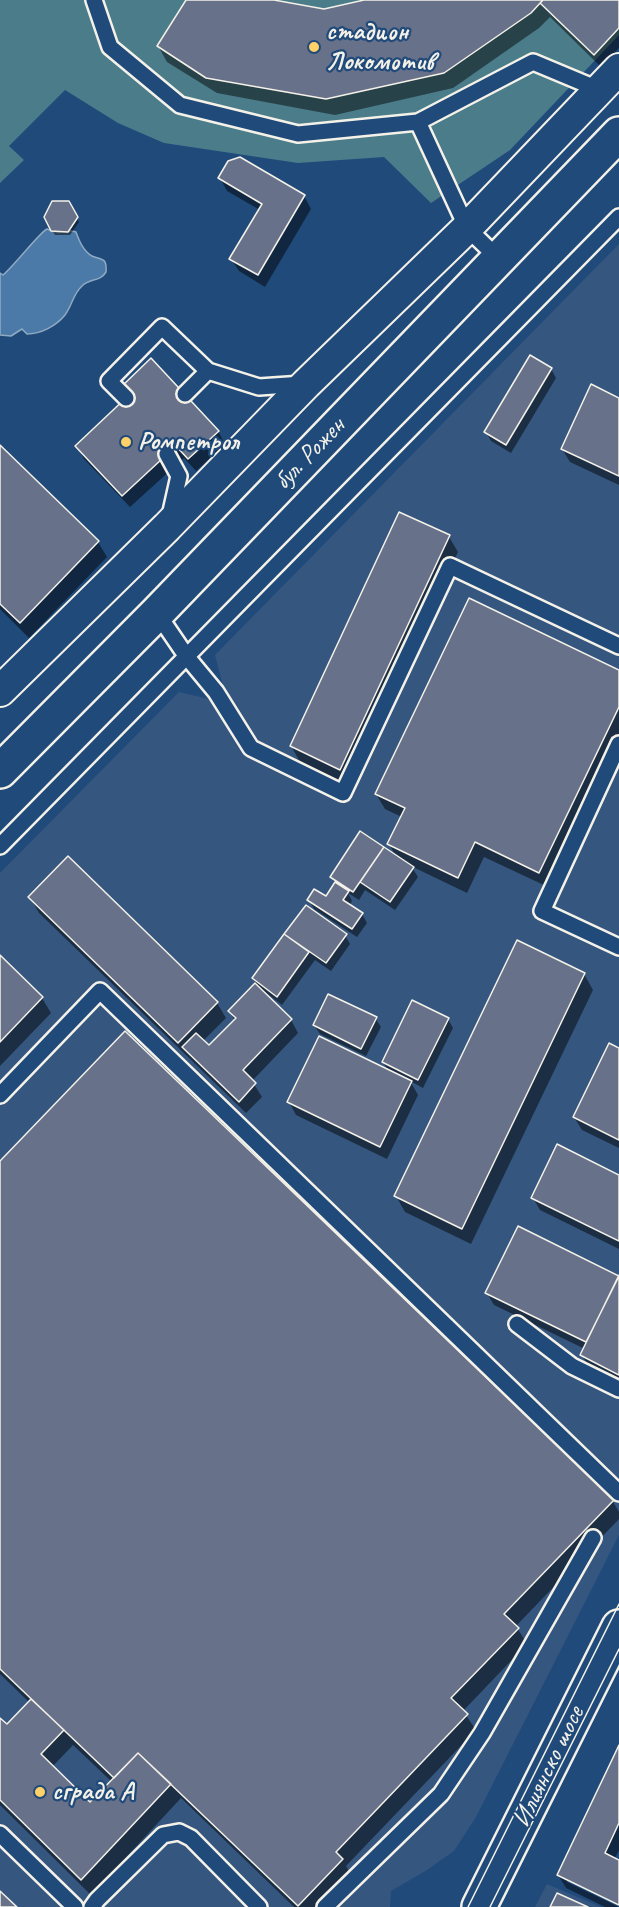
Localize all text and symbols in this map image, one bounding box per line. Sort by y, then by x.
place label: стадион Локомотив [326,16,434,77]
marker: стадион Локомотив [307,40,321,54]
street label: бул. Рожен [268,411,352,497]
place label: Ромпетрол [138,426,239,458]
marker: Ромпетрол [119,435,133,449]
street label: Илиянско шосе [506,1701,592,1833]
place label: сграда А [52,1776,133,1808]
marker: сграда А [33,1785,47,1799]

